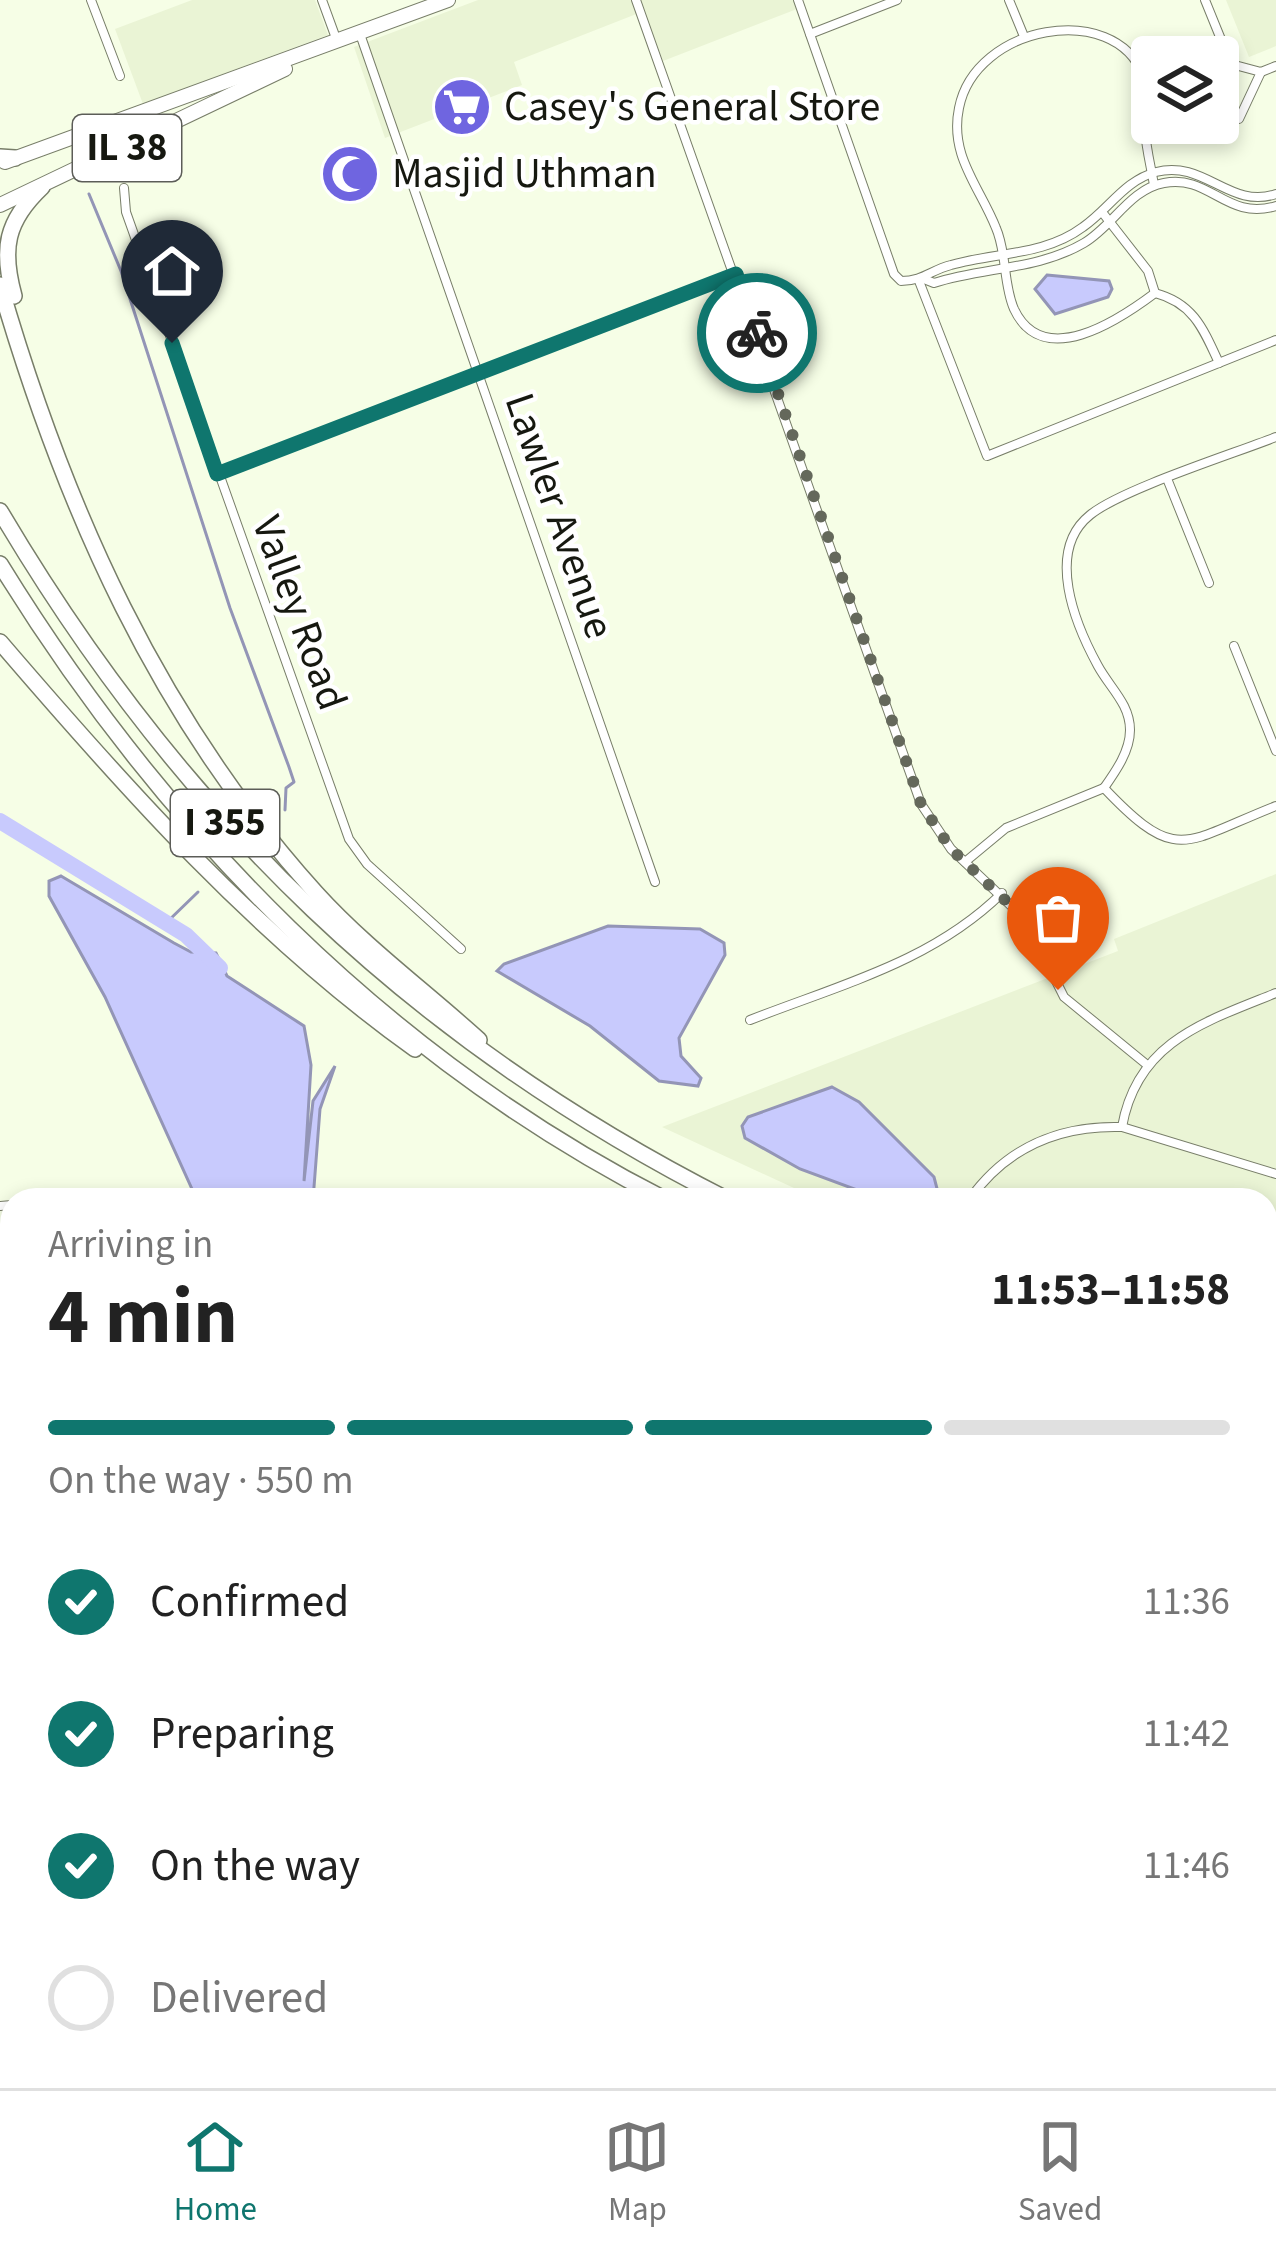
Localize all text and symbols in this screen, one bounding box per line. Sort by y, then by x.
map controls [1131,36,1239,144]
button: layers [1131,36,1239,144]
supermarket icon: Casey's General Store [431,76,493,138]
place label: Casey's General Store [504,77,880,137]
road number: IL 38 [73,115,181,181]
mosque icon: Masjid Uthman [319,143,381,205]
place label: Masjid Uthman [392,144,657,204]
pin [121,220,223,343]
icon: home [139,238,205,304]
courier [697,273,817,393]
icon: bike [724,300,790,366]
street label: Lawler Avenue [489,385,629,647]
street label: Valley Road [236,508,362,718]
road number: I 355 [171,790,279,856]
pin [1007,867,1109,990]
icon: bag [1025,885,1091,951]
text: Arriving in [48,1217,213,1273]
text: 11:53–11:58 [991,1258,1230,1322]
text: 4 min [48,1262,238,1373]
text: On the way · 550 m [48,1453,354,1509]
icon: check [48,1569,114,1635]
text: Confirmed [150,1570,349,1634]
text: 11:36 [1143,1574,1230,1630]
icon: check [48,1701,114,1767]
text: Preparing [150,1702,334,1766]
text: 11:42 [1143,1706,1230,1762]
icon: check [48,1833,114,1899]
text: On the way [150,1834,360,1898]
text: 11:46 [1143,1838,1230,1894]
text: Delivered [150,1966,328,2030]
tab: Home [174,2114,257,2233]
tab: Map [604,2114,670,2233]
tab: Saved [1018,2114,1102,2233]

